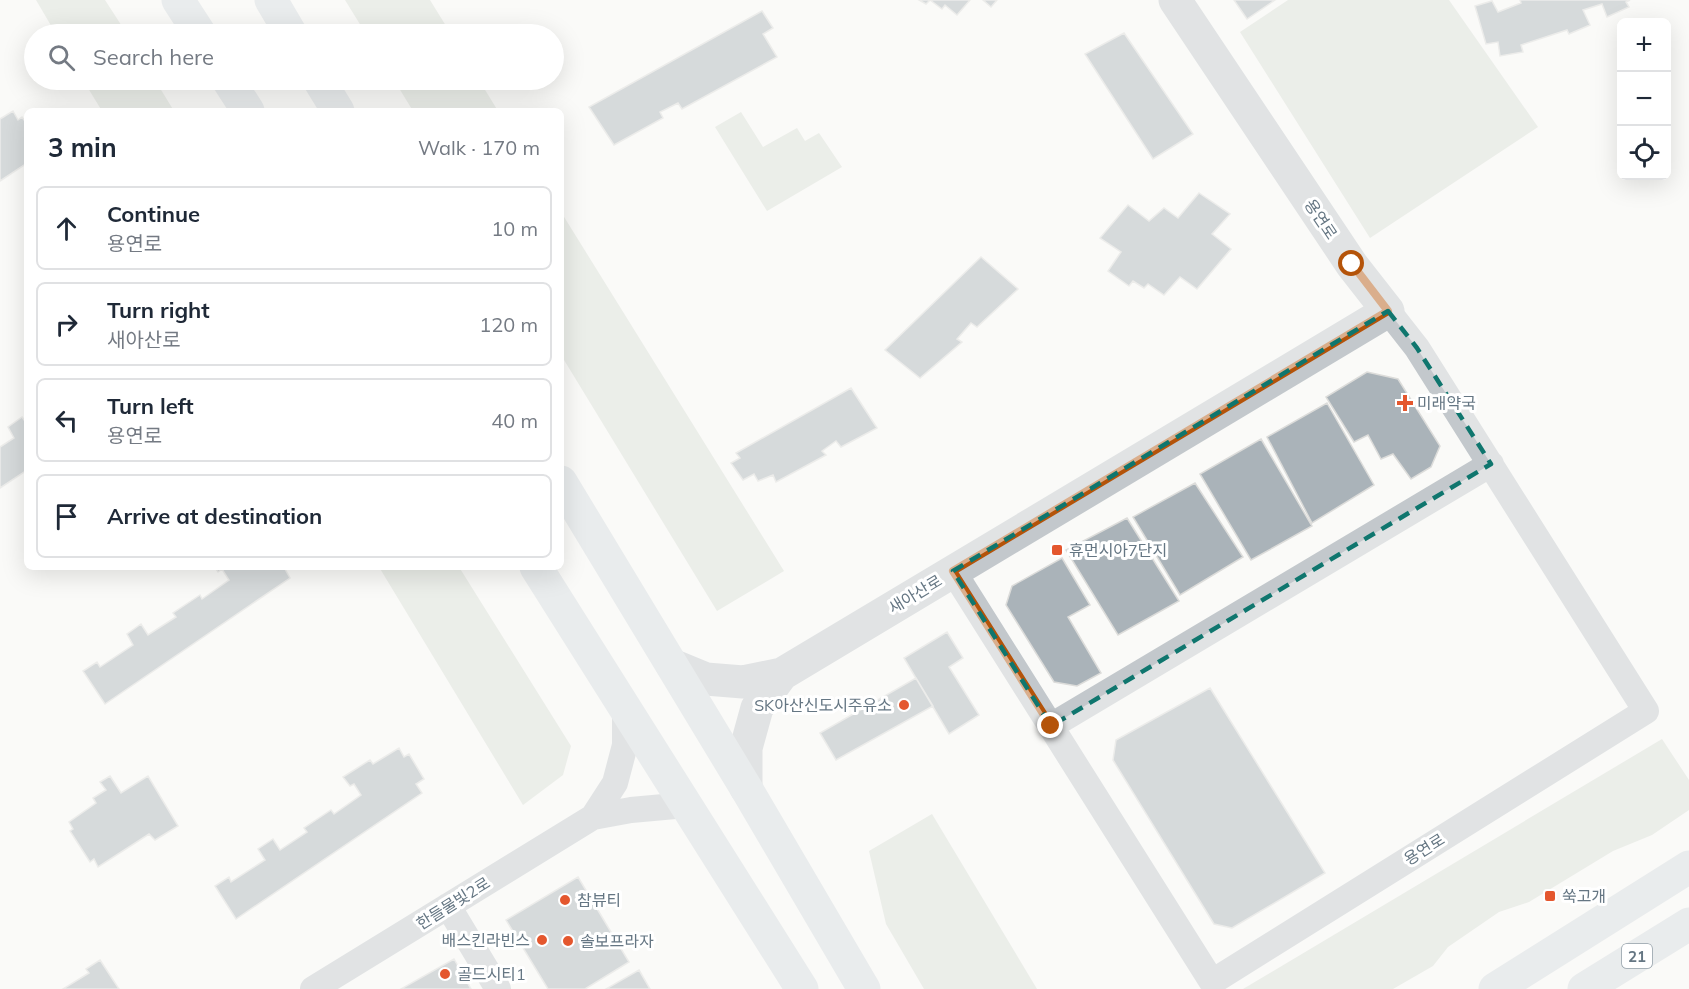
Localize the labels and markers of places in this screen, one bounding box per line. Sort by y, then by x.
place label: 미래약국 [1417,393,1476,413]
marker: 미래약국 [1398,396,1412,410]
place label: 휴먼시아7단지 [1069,540,1167,560]
marker: 휴먼시아7단지 [1050,543,1064,557]
place label: SK아산신도시주유소 [754,695,892,715]
marker: SK아산신도시주유소 [897,698,911,712]
place label: 쑥고개 [1562,886,1606,906]
marker: 쑥고개 [1543,889,1557,903]
place label: 참뷰티 [577,890,621,910]
marker: 참뷰티 [558,893,572,907]
place label: 배스킨라빈스 [442,930,530,950]
place label: 솔보프라자 [580,931,654,951]
marker: 배스킨라빈스 [535,933,549,947]
marker: 솔보프라자 [561,934,575,948]
place label: 골드시티1 [457,964,525,984]
marker: 골드시티1 [438,967,452,981]

